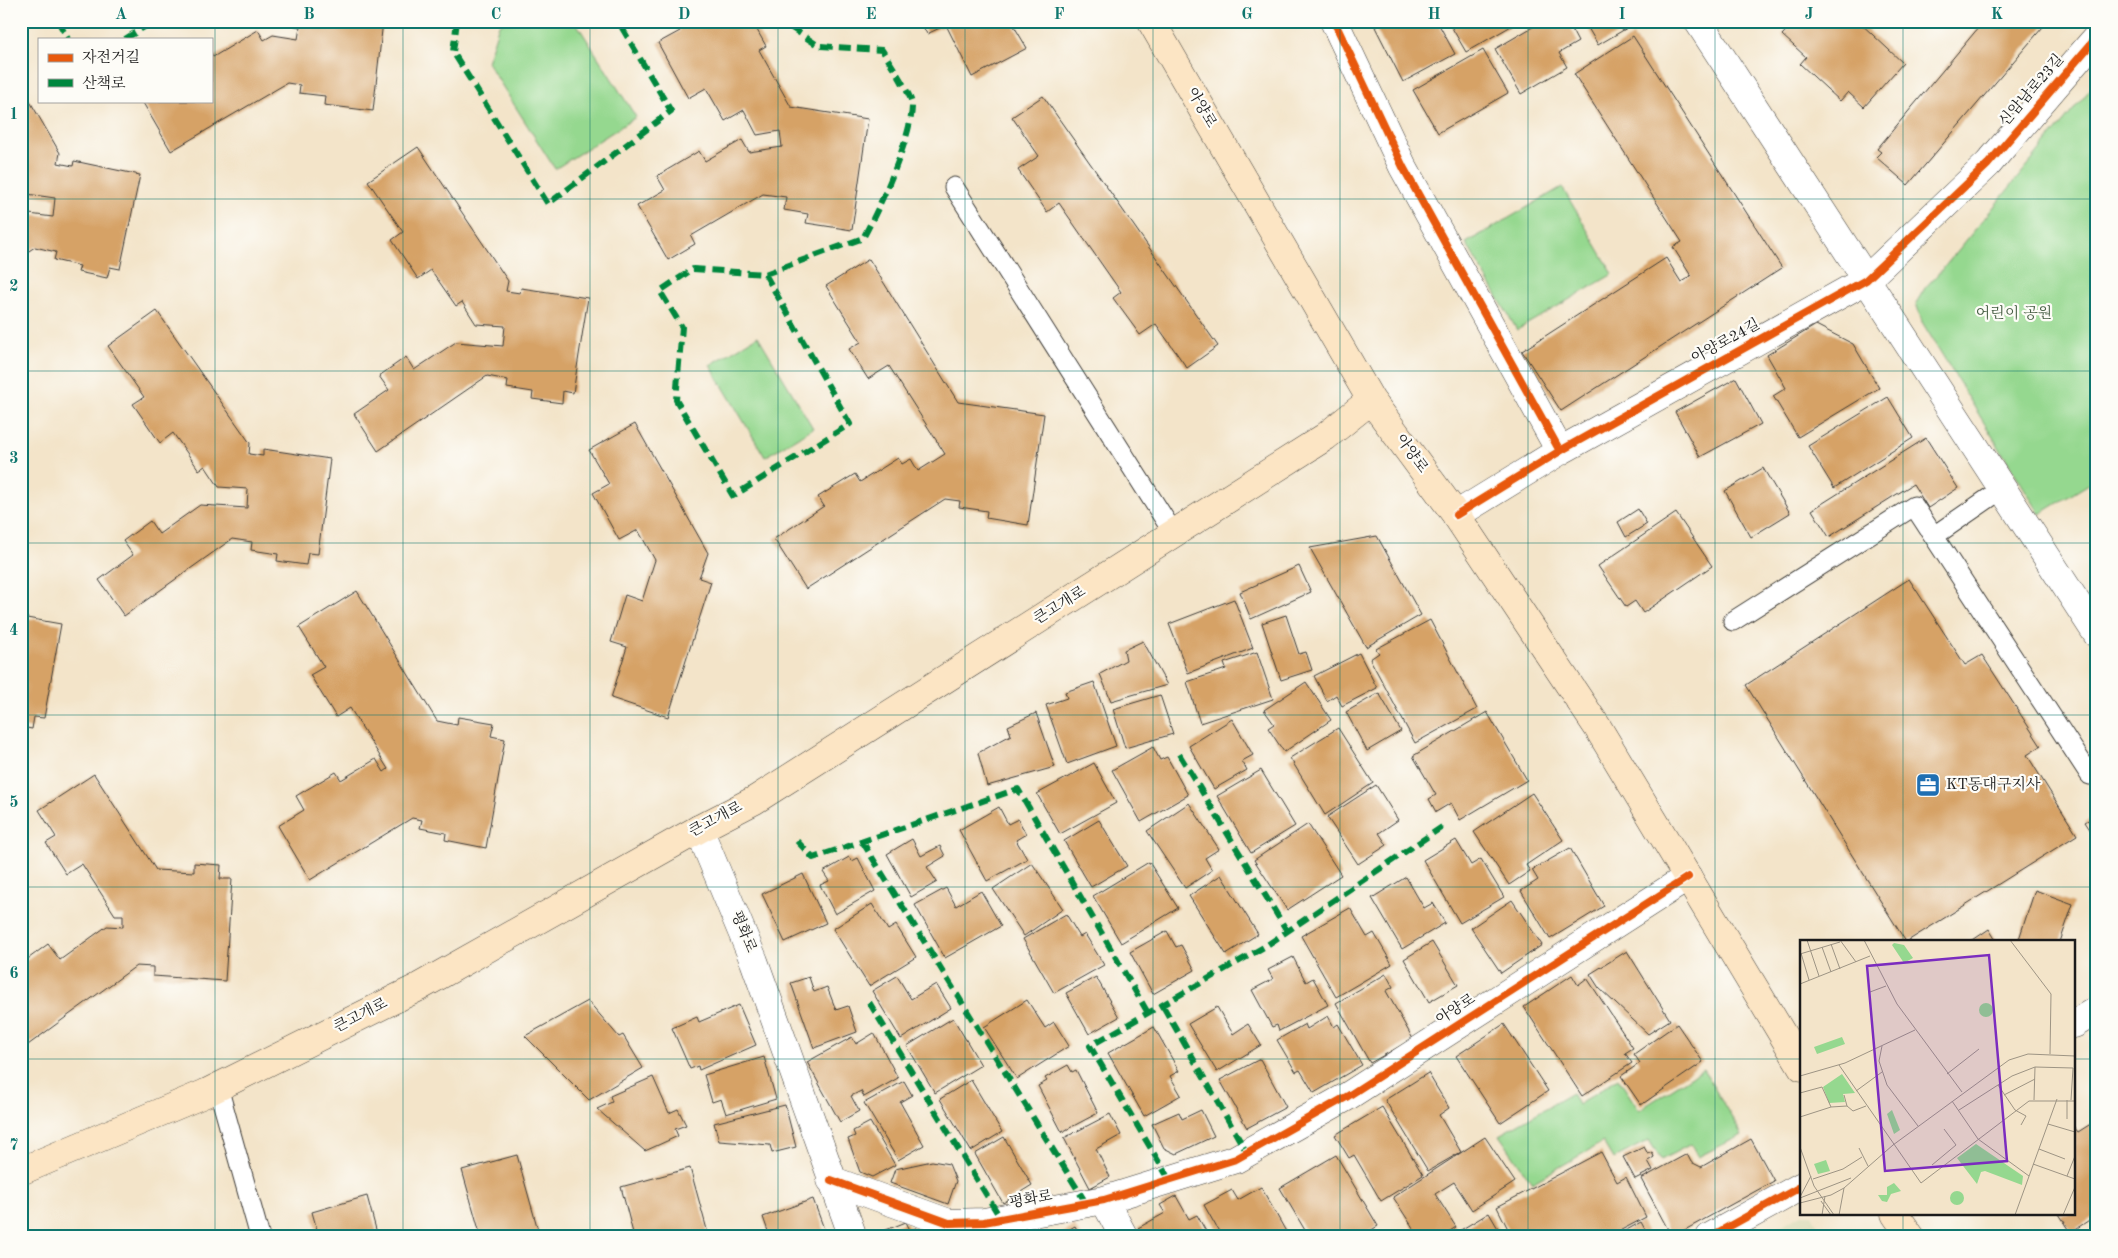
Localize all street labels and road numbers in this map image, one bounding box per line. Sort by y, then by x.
street label: 신암남로23길 [1995,51,2067,130]
street label: 아양로 [1184,84,1220,131]
street label: 아양로24길 [1688,315,1763,367]
street label: 아양로 [1392,431,1432,476]
street label: 큰고개로 [1030,582,1089,628]
street label: 큰고개로 [686,798,746,840]
street label: 평화로 [728,908,760,955]
street label: 아양로 [1433,990,1479,1028]
street label: 큰고개로 [331,994,391,1036]
street label: 평화로 [1008,1187,1054,1211]

